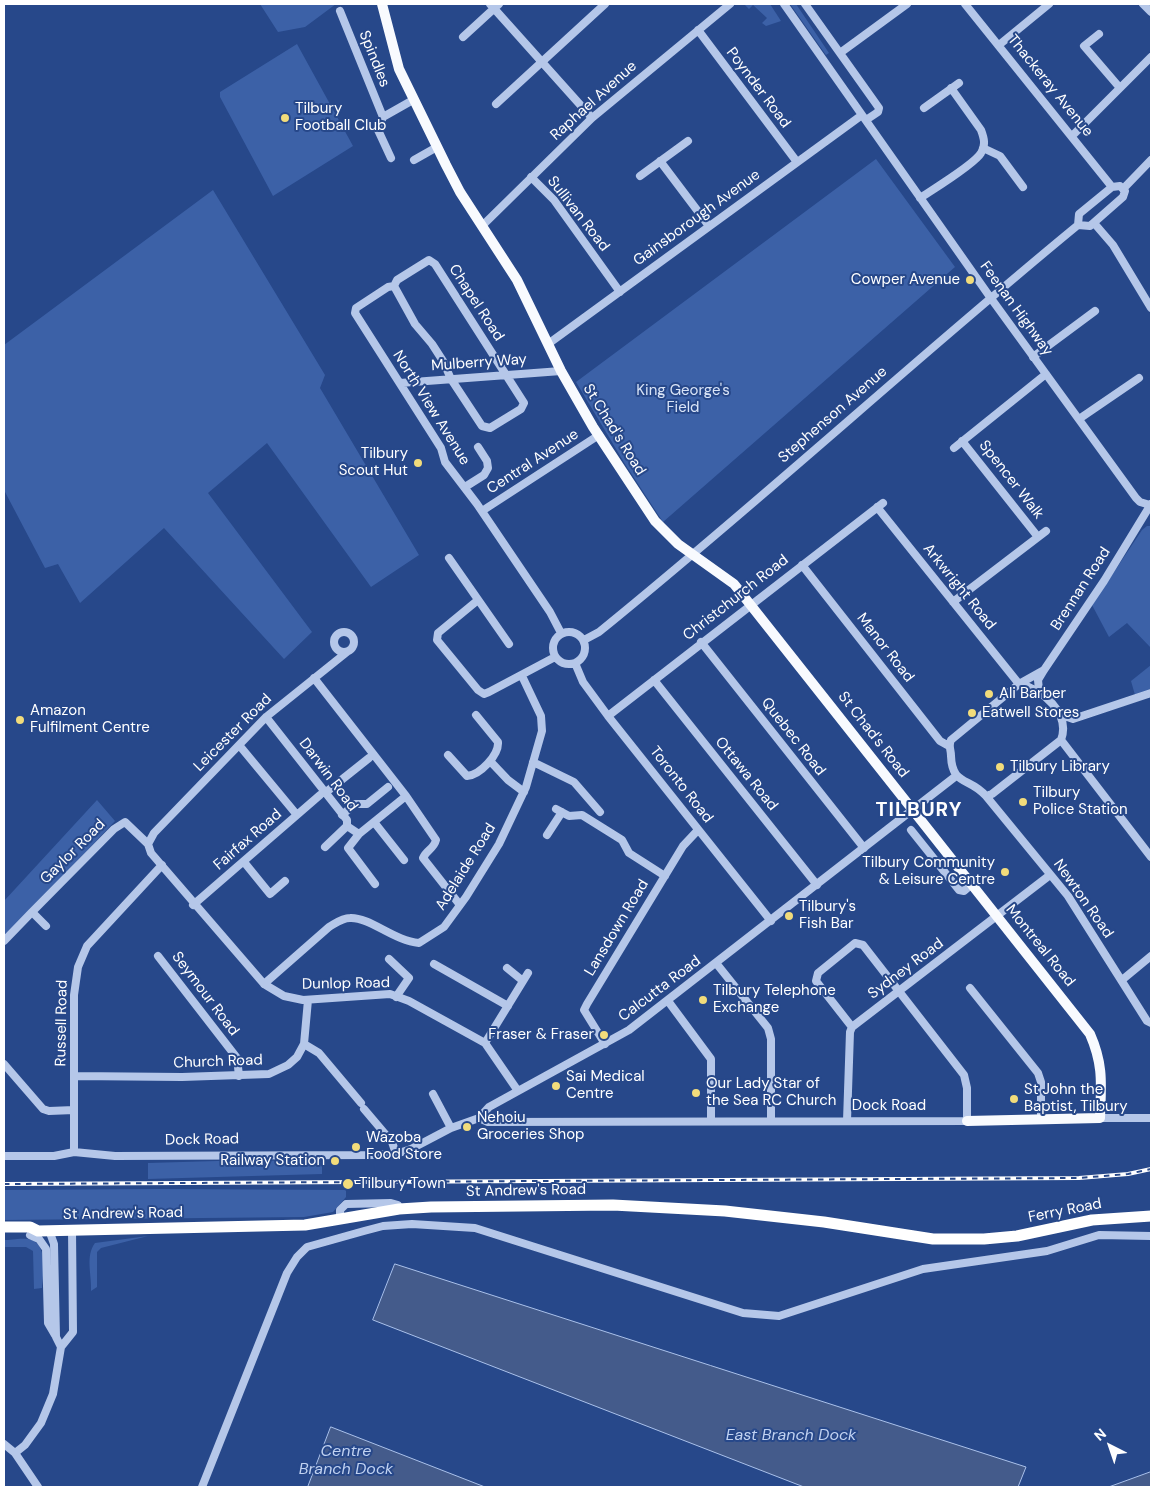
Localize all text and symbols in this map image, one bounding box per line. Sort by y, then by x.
street label: Spindles [355,28,393,90]
street label: Thackeray Avenue [1003,31,1097,141]
street label: Poynder Road [722,44,794,132]
street label: Raphael Avenue [547,58,641,144]
place label: Tilbury Football Club [295,100,386,135]
marker: Tilbury Football Club [279,112,291,124]
street label: Gainsborough Avenue [630,166,764,270]
street label: Sullivan Road [543,173,613,255]
street label: Feenan Highway [976,258,1056,360]
street label: Chapel Road [445,261,507,345]
place label: Cowper Avenue [851,271,960,289]
marker: Cowper Avenue [964,274,976,286]
street label: North View Avenue [389,347,473,469]
street label: Mulberry Way [431,351,527,375]
street label: Stephenson Avenue [775,363,891,467]
street label: St Chad's Road [579,381,649,479]
park label: King George's Field [636,382,730,417]
street label: Central Avenue [484,426,582,498]
street label: Spencer Walk [975,437,1047,523]
place label: Tilbury Scout Hut [339,445,408,480]
marker: Tilbury Scout Hut [412,457,424,469]
street label: Arkwright Road [919,540,999,634]
street label: Brennan Road [1047,544,1115,634]
street label: Christchurch Road [680,551,792,645]
street label: Manor Road [852,610,918,686]
place label: Ali Barber [999,685,1066,703]
street label: St Chad's Road [834,688,912,782]
marker: Ali Barber [983,688,995,700]
street label: Leicester Road [190,690,276,776]
street label: Quebec Road [757,694,829,780]
place label: Amazon Fulfilment Centre [30,702,150,737]
place label: Eatwell Stores [982,704,1079,722]
marker: Eatwell Stores [966,707,978,719]
marker: Amazon Fulfilment Centre [14,714,26,726]
street label: Ottawa Road [711,734,781,814]
street label: Darwin Road [295,735,361,815]
street label: Toronto Road [646,743,716,827]
place label: Tilbury Library [1010,758,1110,776]
marker: Tilbury Library [994,761,1006,773]
place label: Tilbury Police Station [1033,784,1128,819]
marker: Tilbury Police Station [1017,796,1029,808]
district label: TILBURY [875,799,963,823]
street label: Fairfax Road [210,806,286,874]
street label: Gaylor Road [37,816,109,888]
street label: Adelaide Road [432,820,500,914]
place label: Tilbury Community & Leisure Centre [862,854,995,889]
street label: Newton Road [1049,856,1117,942]
marker: Tilbury Community & Leisure Centre [999,866,1011,878]
street label: Lansdown Road [581,877,653,979]
place label: Tilbury's Fish Bar [799,898,856,933]
street label: Montreal Road [1001,901,1079,991]
marker: Tilbury's Fish Bar [783,910,795,922]
street label: Sydney Road [865,935,947,1003]
street label: Seymour Road [168,948,242,1040]
street label: Calcutta Road [615,952,705,1026]
street label: Dunlop Road [302,974,390,994]
street label: Russell Road [52,980,72,1066]
place label: Tilbury Telephone Exchange [713,982,836,1017]
marker: Tilbury Telephone Exchange [697,994,709,1006]
place label: Fraser & Fraser [488,1026,594,1044]
marker: Fraser & Fraser [598,1029,610,1041]
street label: Church Road [173,1051,263,1073]
place label: Sai Medical Centre [566,1068,645,1103]
place label: Our Lady Star of the Sea RC Church [706,1075,836,1110]
marker: Sai Medical Centre [550,1080,562,1092]
place label: St John the Baptist, Tilbury [1024,1081,1128,1116]
marker: Our Lady Star of the Sea RC Church [690,1087,702,1099]
marker: St John the Baptist, Tilbury [1008,1093,1020,1105]
street label: Dock Road [852,1097,926,1115]
place label: Nehoiu Groceries Shop [477,1109,584,1144]
marker: Nehoiu Groceries Shop [461,1121,473,1133]
place label: Wazoba Food Store [366,1129,442,1164]
street label: Dock Road [165,1130,239,1150]
marker: Wazoba Food Store [350,1141,362,1153]
place label: Railway Station [220,1152,325,1170]
marker: Railway Station [329,1155,341,1167]
place label: Tilbury Town [359,1175,446,1193]
marker: Tilbury Town [341,1177,355,1191]
street label: St Andrew's Road [466,1181,586,1201]
street label: Ferry Road [1027,1195,1103,1227]
street label: St Andrew's Road [63,1204,183,1224]
north arrow [1085,1421,1135,1471]
text: N [1090,1425,1110,1445]
water label: East Branch Dock [726,1426,856,1446]
water label: Centre Branch Dock [299,1442,393,1480]

